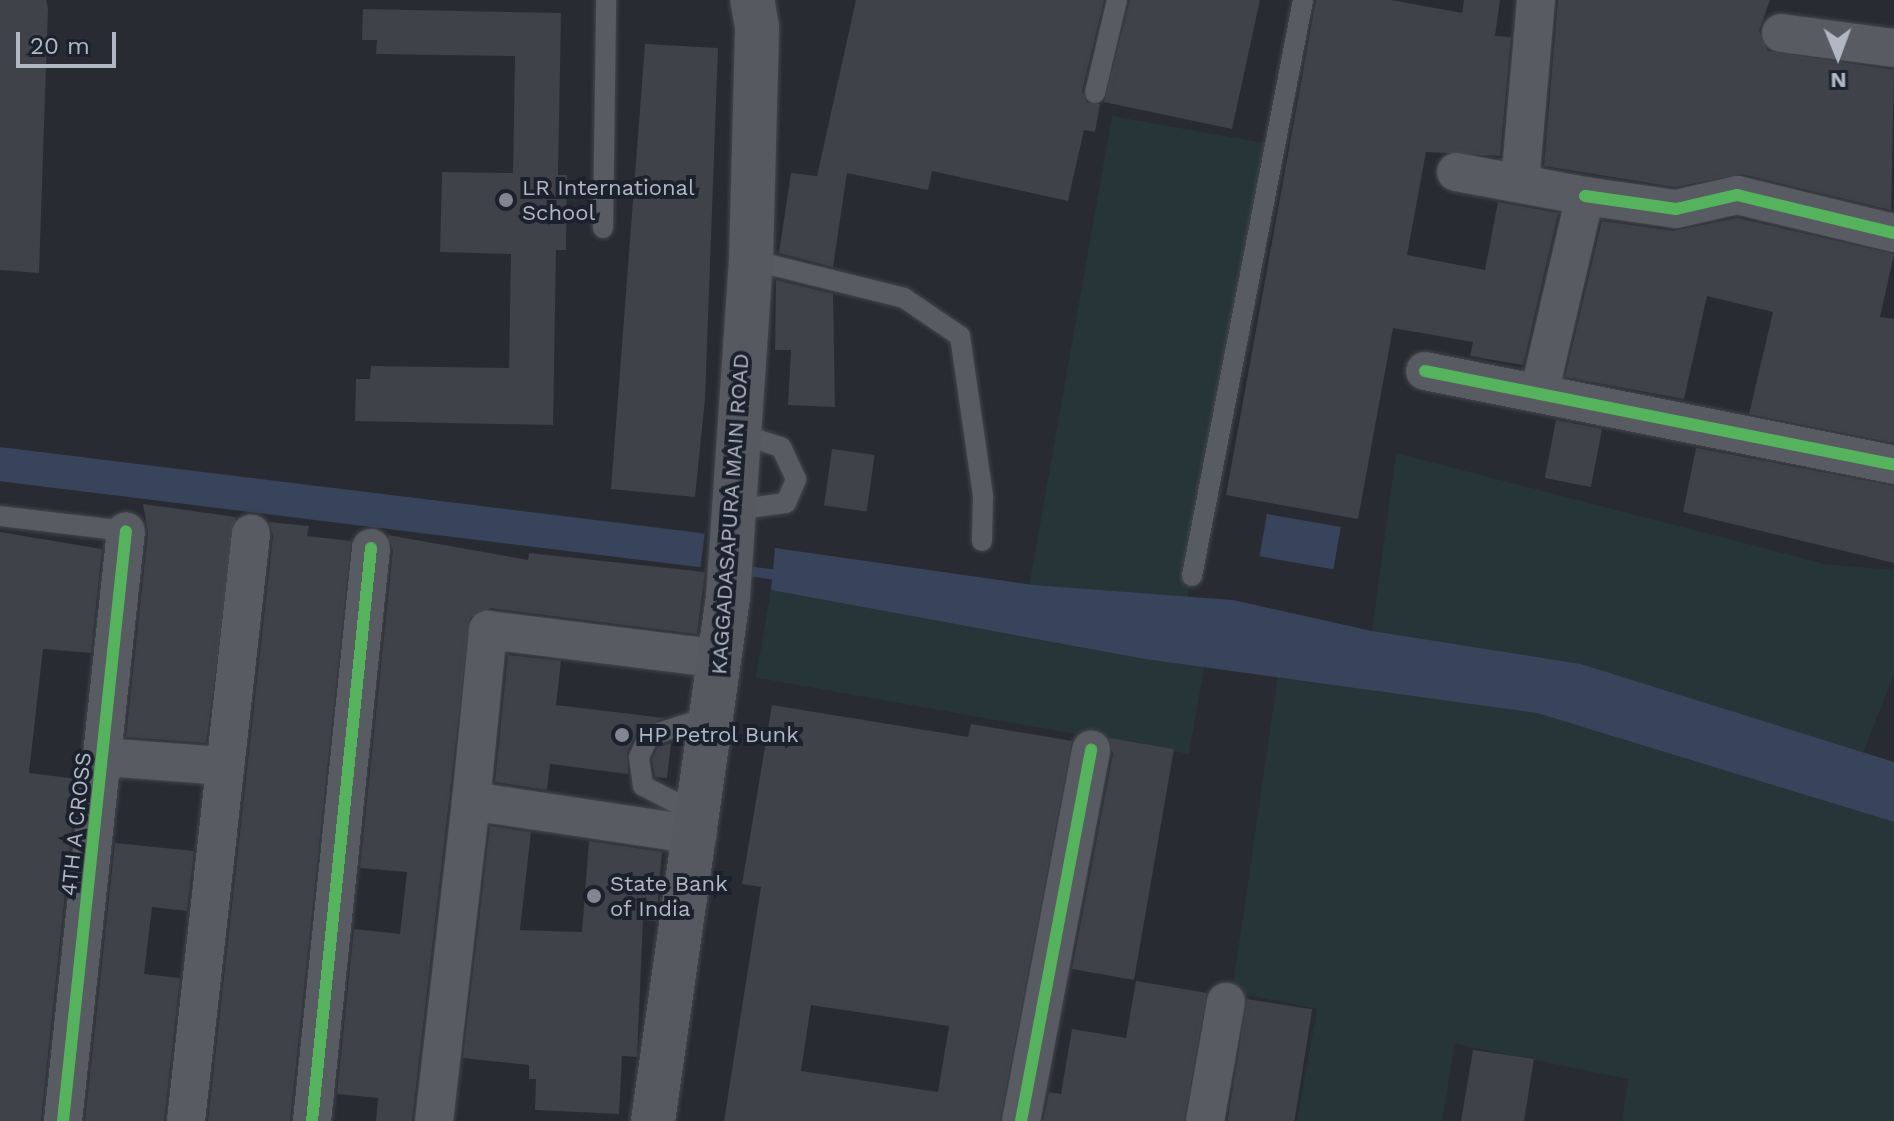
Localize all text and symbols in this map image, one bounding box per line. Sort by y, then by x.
scale bar [20,16,120,66]
north arrow [1798,16,1878,96]
text: 20 m [30,32,90,60]
text: N [1830,68,1847,93]
place label: LR International School [522,174,695,226]
marker: LR International School [497,191,515,209]
street label: KAGGADASAPURA MAIN ROAD [706,352,754,676]
place label: HP Petrol Bunk [638,722,800,748]
marker: HP Petrol Bunk [613,726,631,744]
street label: 4TH A CROSS [55,750,97,898]
place label: State Bank of India [610,870,728,922]
marker: State Bank of India [585,887,603,905]

